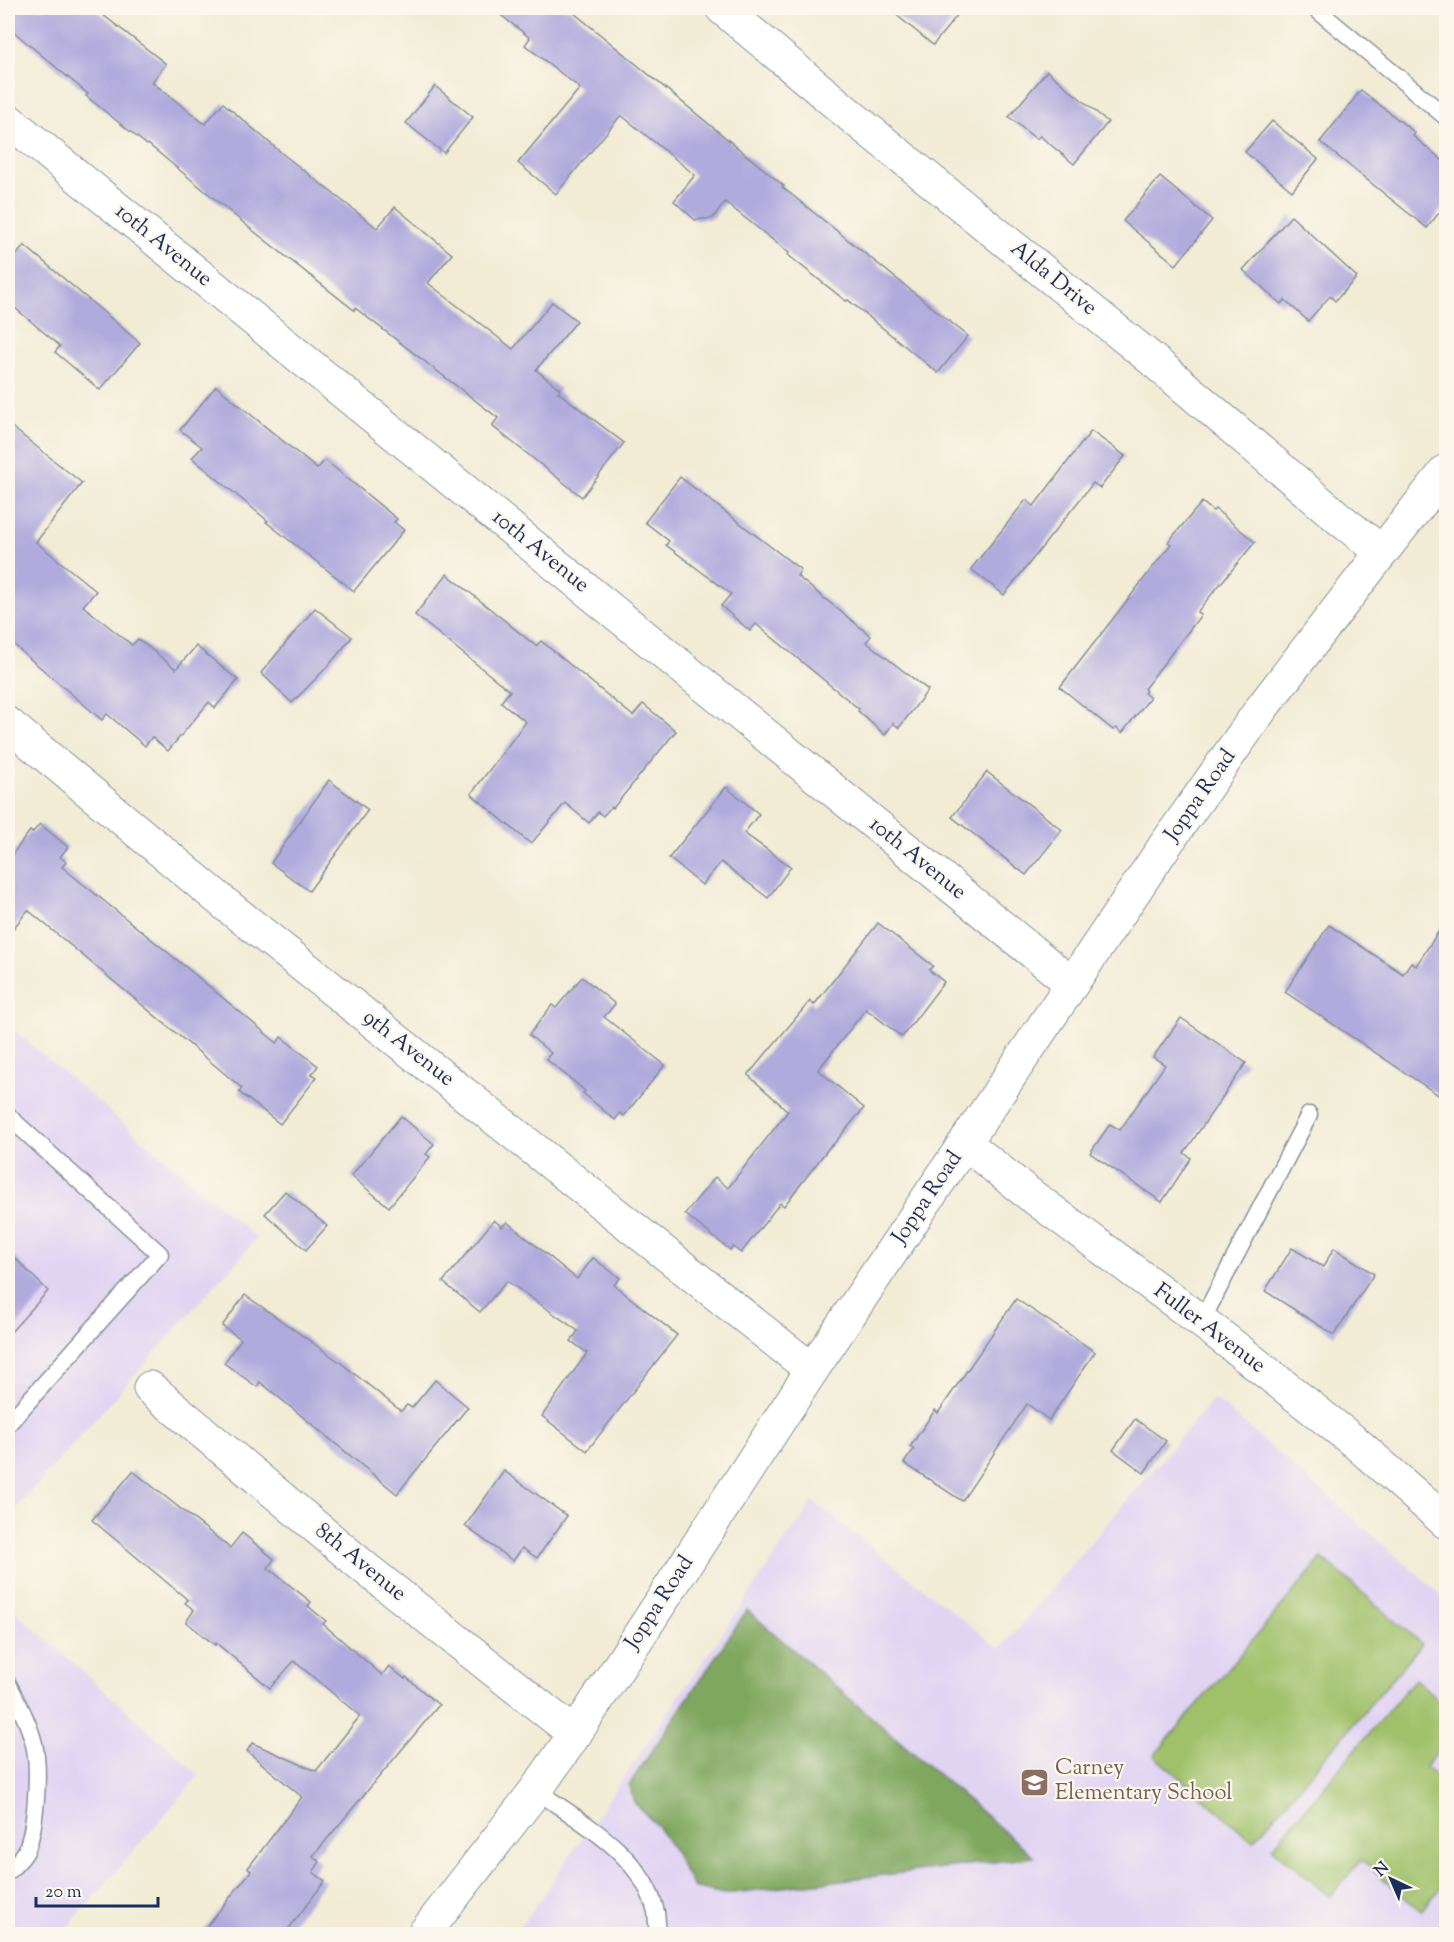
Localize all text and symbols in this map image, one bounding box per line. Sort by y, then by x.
street label: 10th Avenue [107,197,219,295]
street label: Alda Drive [1003,234,1103,324]
street label: 10th Avenue [484,503,596,601]
street label: Joppa Road [1157,743,1245,850]
street label: 10th Avenue [861,810,973,908]
street label: 9th Avenue [355,1003,461,1095]
street label: Joppa Road [884,1145,971,1252]
street label: Fuller Avenue [1146,1276,1272,1382]
street label: 8th Avenue [307,1516,413,1610]
street label: Joppa Road [617,1550,702,1657]
place label: Carney Elementary School [1055,1753,1232,1810]
school or university icon: Carney Elementary School [1018,1766,1050,1798]
north arrow [1361,1849,1421,1909]
text: N [1370,1857,1395,1883]
scale bar [36,1870,158,1908]
text: 20 m [45,1880,82,1906]

